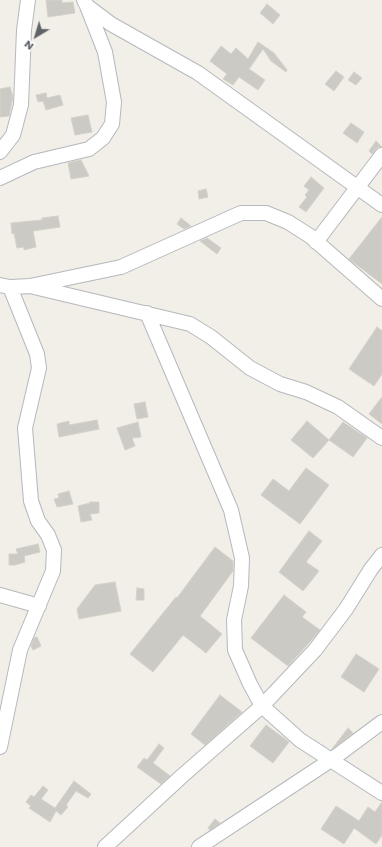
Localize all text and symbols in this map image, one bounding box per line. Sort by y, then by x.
north arrow [16,16,56,56]
text: N [20,37,37,54]

